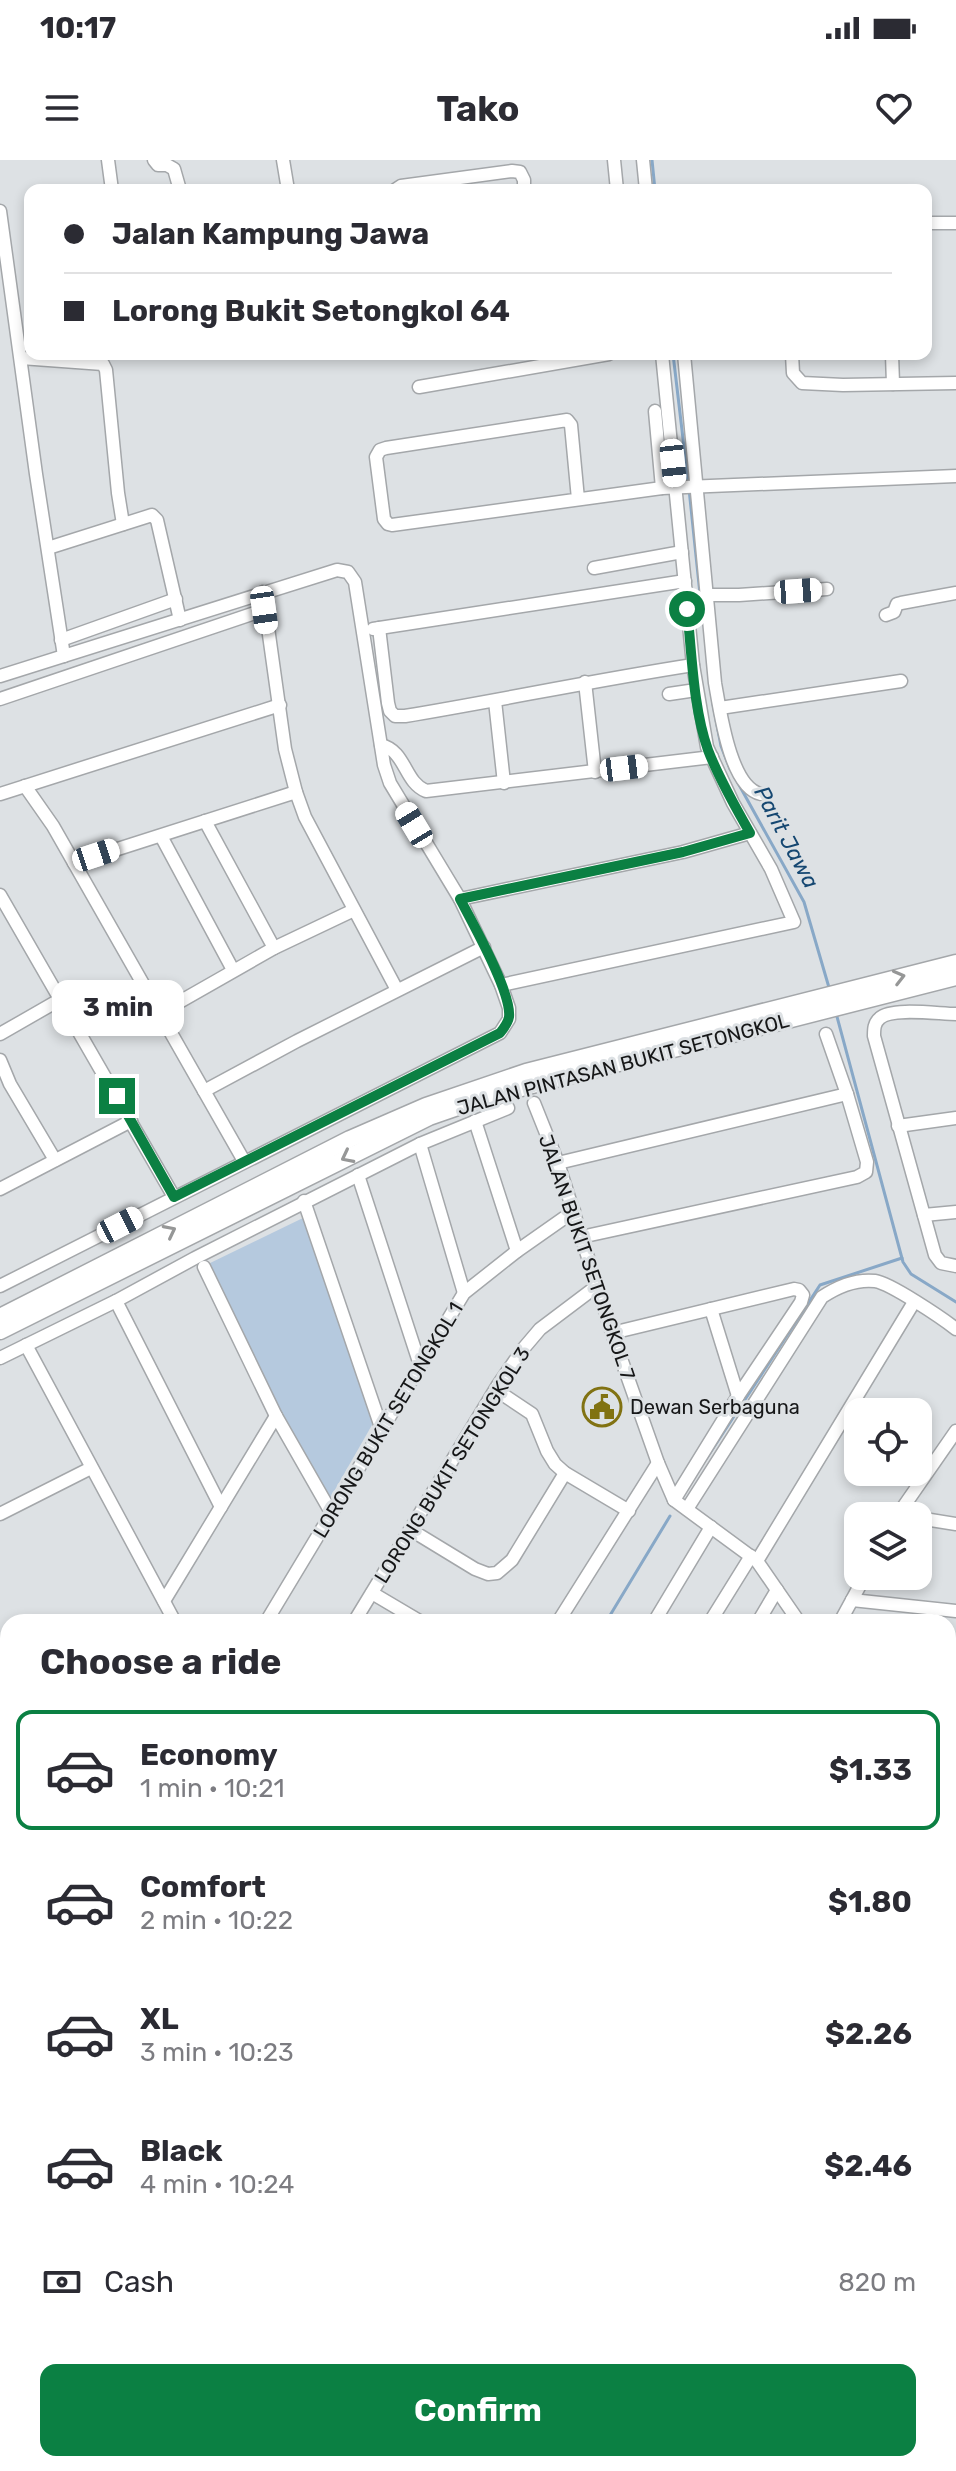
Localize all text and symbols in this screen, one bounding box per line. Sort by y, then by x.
text: 10:17 [40,10,116,46]
icon: menu [40,86,84,130]
icon: heart [872,86,916,130]
text: Tako [437,87,519,130]
text: Jalan Kampung Jawa [112,216,429,252]
text: Lorong Bukit Setongkol 64 [112,293,510,329]
car [659,438,687,488]
car [773,577,823,605]
car [249,585,279,635]
route start [669,591,705,627]
car [599,753,649,783]
water label: Parit Jawa [748,781,825,893]
car [391,798,437,852]
car [69,836,123,874]
one-way arrow [892,970,906,987]
callout: 3 min [51,980,183,1036]
text: 3 min [83,992,153,1023]
street label: JALAN PINTASAN BUKIT SETONGKOL [454,1008,792,1120]
route end [99,1078,135,1114]
street label: JALAN BUKIT SETONGKOL 7 [534,1131,640,1383]
one-way arrow [341,1147,356,1162]
car [93,1203,147,1247]
one-way arrow [161,1226,176,1241]
street label: LORONG BUKIT SETONGKOL 1 [308,1298,468,1542]
street label: LORONG BUKIT SETONGKOL 3 [369,1343,535,1587]
public building icon: Dewan Serbaguna [581,1386,623,1428]
place label: Dewan Serbaguna [630,1395,800,1419]
map controls [844,1398,932,1590]
button: locate [844,1398,932,1486]
button: layers [844,1502,932,1590]
text: Choose a ride [40,1640,281,1683]
icon: car [44,1734,116,1806]
text: Economy [140,1737,278,1773]
text: $1.33 [829,1752,912,1788]
text: 1 min · 10:21 [140,1773,285,1804]
icon: car [44,1866,116,1938]
text: Comfort [140,1869,266,1905]
text: $1.80 [828,1884,912,1920]
text: 2 min · 10:22 [140,1905,293,1936]
icon: car [44,1998,116,2070]
text: XL [140,2001,179,2037]
text: $2.26 [825,2016,912,2052]
text: 3 min · 10:23 [140,2037,294,2068]
icon: car [44,2130,116,2202]
text: Black [140,2133,223,2169]
text: $2.46 [824,2148,912,2184]
text: 4 min · 10:24 [140,2169,294,2200]
icon: cash [40,2260,84,2304]
text: Cash [104,2264,174,2300]
text: 820 m [838,2267,916,2298]
button: Confirm [40,2364,916,2456]

